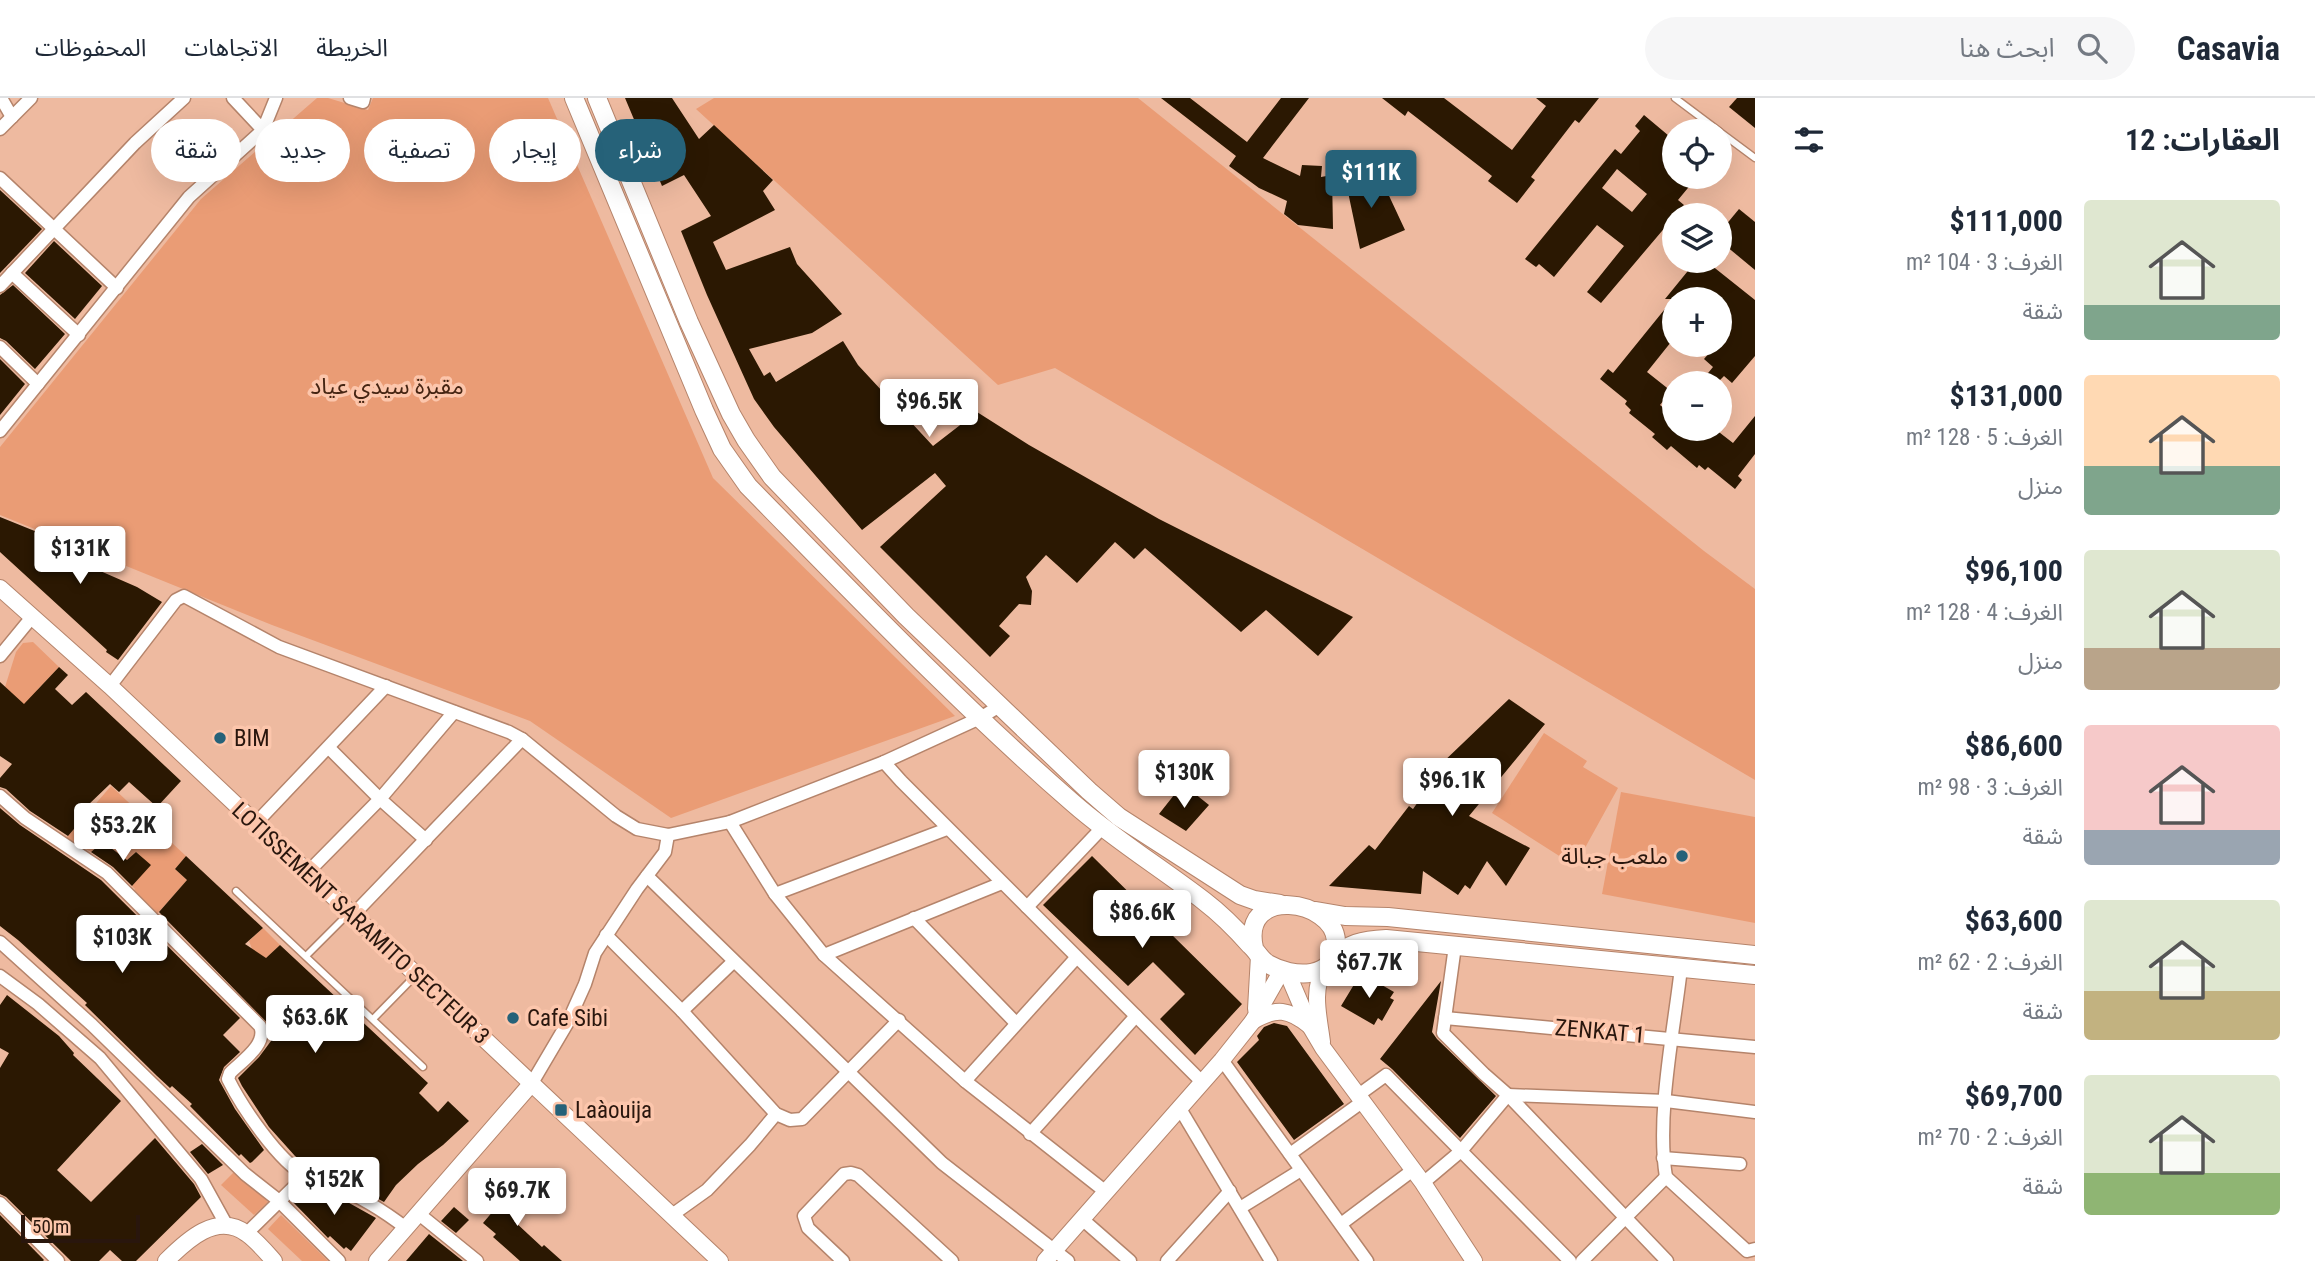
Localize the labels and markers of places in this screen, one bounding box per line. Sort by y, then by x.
pin: $111K [1322,150,1420,210]
pin: $96.5K [872,380,986,439]
pin: $131K [31,526,129,586]
place label: BIM [234,725,270,752]
marker: BIM [212,730,228,746]
pin: $130K [1135,750,1233,810]
pin: $96.1K [1395,758,1509,818]
pin: $53.2K [66,804,180,863]
place label: ملعب جبالة [1561,843,1668,870]
marker: ملعب جبالة [1674,848,1690,864]
pin: $86.6K [1085,890,1199,950]
pin: $103K [73,916,171,975]
pin: $67.7K [1312,940,1426,1000]
pin: $63.6K [258,996,372,1055]
place label: Cafe Sibi [527,1005,608,1032]
marker: Cafe Sibi [505,1010,521,1026]
place label: Laàouija [575,1097,652,1124]
marker: Laàouija [553,1102,569,1118]
pin: $152K [285,1158,383,1217]
pin: $69.7K [460,1168,574,1228]

